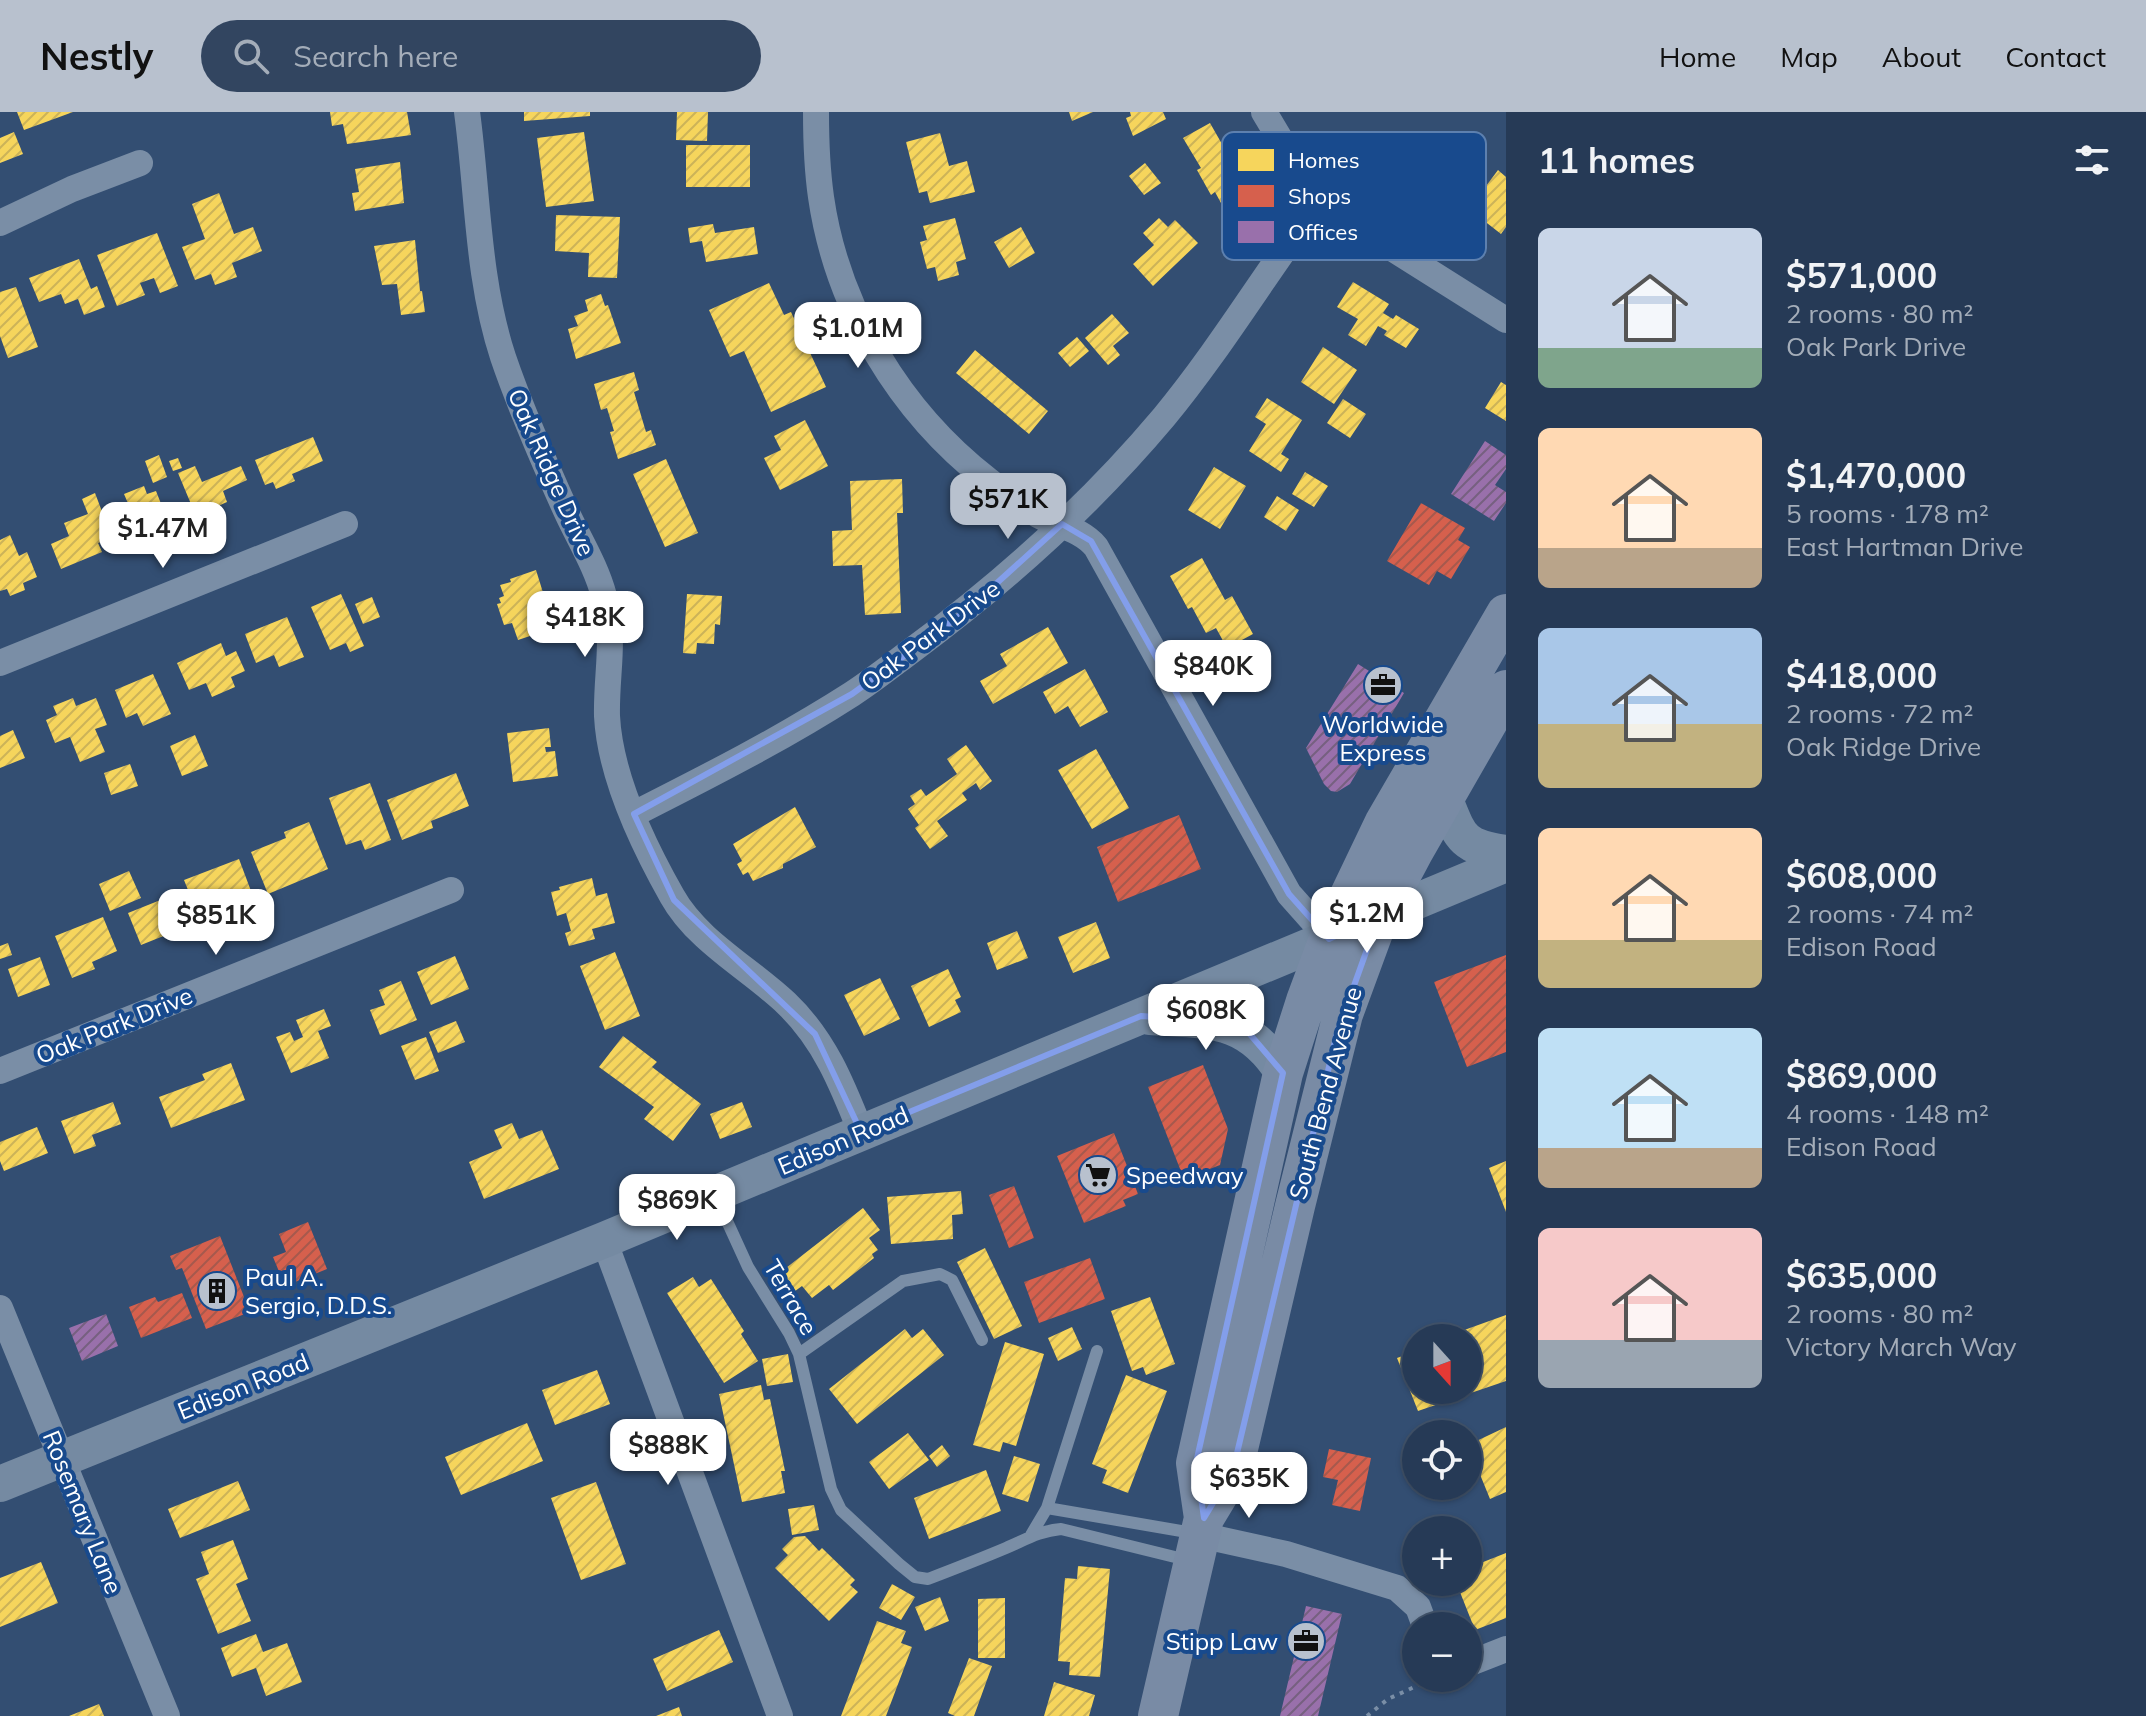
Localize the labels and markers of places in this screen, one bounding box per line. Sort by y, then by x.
pin: $1.01M [793,302,923,370]
pin: $571K [952,473,1064,541]
pin: $1.47M [98,502,228,570]
pin: $418K [529,591,641,659]
pin: $840K [1157,640,1269,708]
office icon: Worldwide Express [1362,664,1404,706]
place label: Worldwide Express [1322,709,1444,767]
pin: $1.2M [1311,887,1423,955]
pin: $851K [160,889,272,957]
pin: $608K [1150,984,1262,1052]
supermarket icon: Speedway [1077,1154,1119,1196]
place label: Speedway [1126,1160,1244,1190]
pin: $869K [621,1174,733,1242]
place label: Paul A. Sergio, D.D.S. [245,1262,392,1320]
building icon: Paul A. Sergio, D.D.S. [196,1270,238,1312]
pin: $888K [612,1419,724,1487]
pin: $635K [1193,1452,1305,1520]
office icon: Stipp Law [1285,1620,1327,1662]
place label: Stipp Law [1166,1626,1278,1656]

